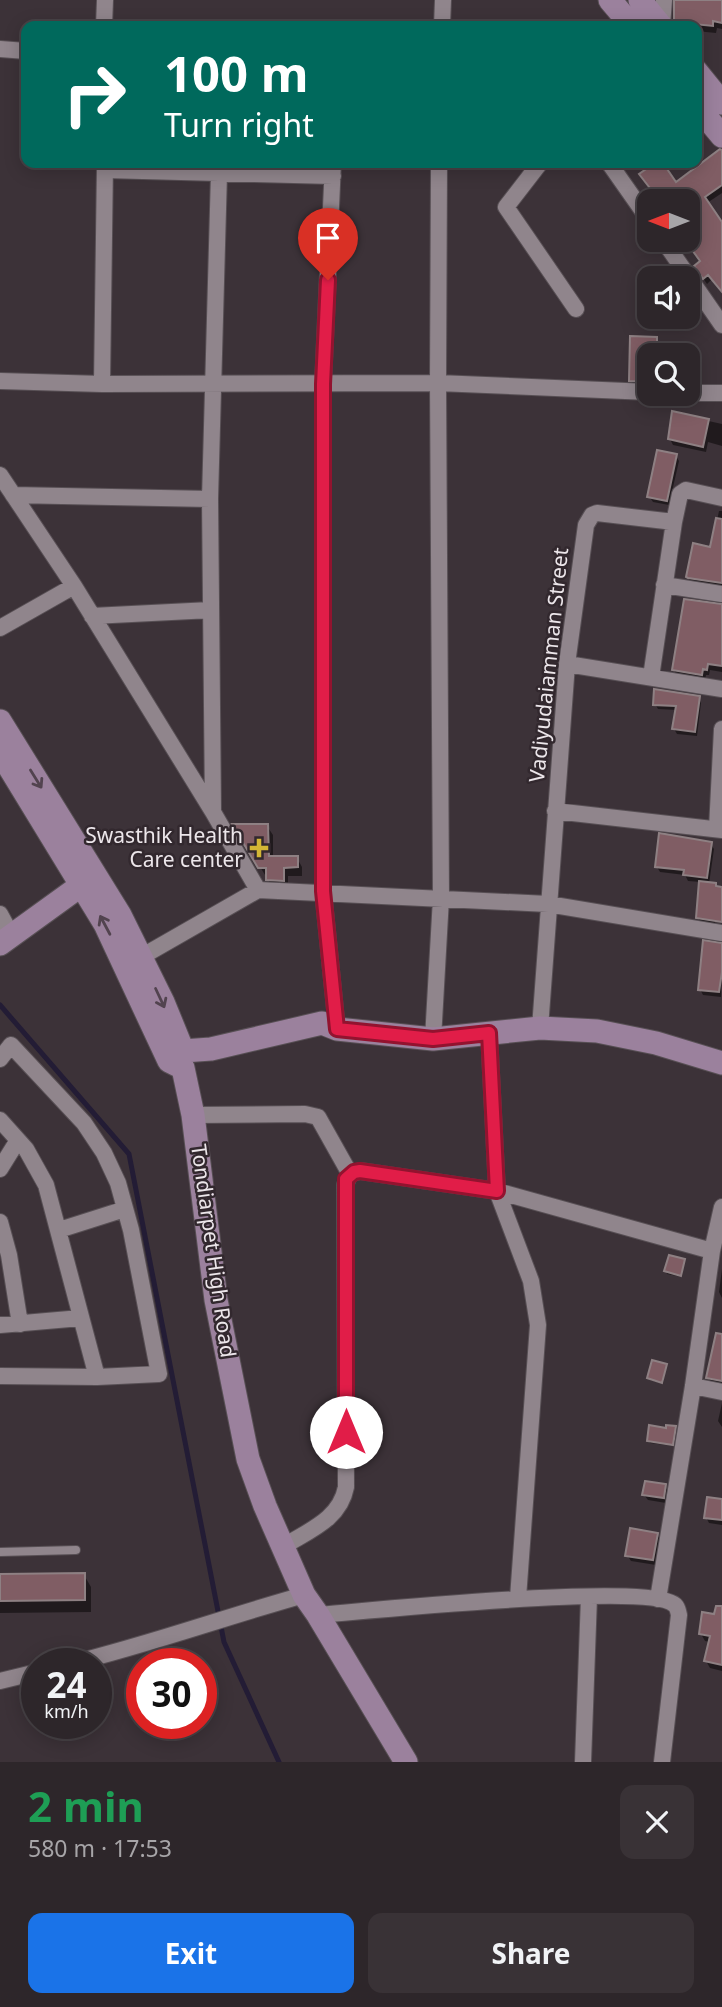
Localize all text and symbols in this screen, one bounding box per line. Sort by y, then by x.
text: 100 m [164,40,309,106]
icon: right [49,49,140,140]
text: Turn right [164,103,314,146]
north arrow [637,189,700,252]
map controls [637,189,700,406]
pin [298,208,358,280]
icon: arrive [309,219,347,257]
button: sound [637,266,700,329]
button: search [637,343,700,406]
street label: Vadiyudaiamman Street [522,546,574,784]
one-way arrow [30,768,44,788]
place label: Swasthik Health Care center [85,821,243,873]
marker: Swasthik Health Care center [249,838,269,858]
one-way arrow [97,915,111,936]
one-way arrow [154,987,167,1008]
street label: Tondiarpet High Road [185,1142,243,1359]
position arrow [309,1395,383,1469]
speed limit sign: 30 [126,1648,217,1739]
text: 24 [46,1661,87,1708]
text: km/h [44,1699,89,1723]
text: 2 min [28,1777,144,1834]
button: close [620,1785,694,1859]
text: 580 m · 17:53 [28,1832,172,1864]
button: Exit [28,1913,354,1993]
button: Share [368,1913,694,1993]

